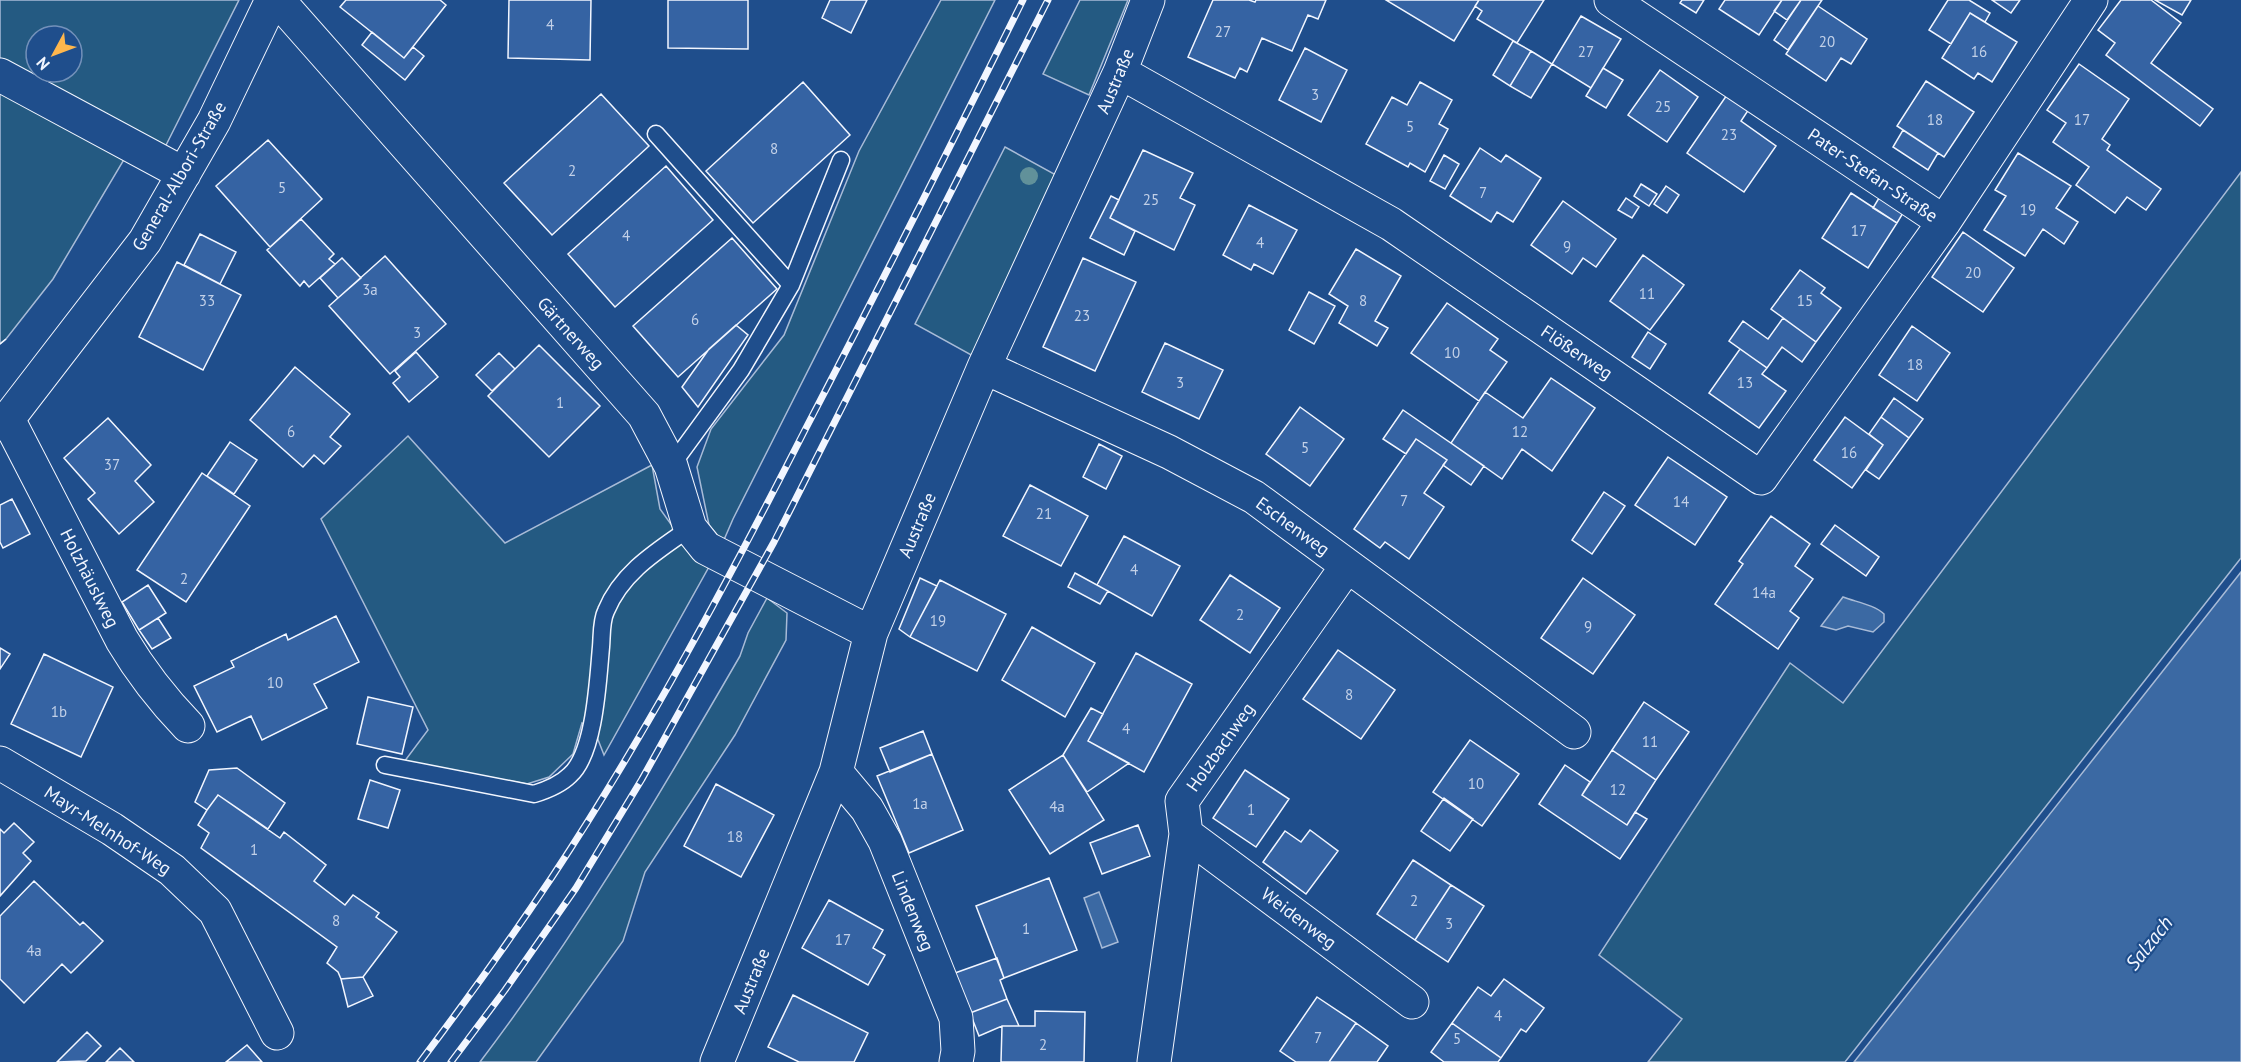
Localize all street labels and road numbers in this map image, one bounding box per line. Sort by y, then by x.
street label: Austraße [1091,45,1139,117]
street label: General-Albori-Straße [127,97,231,255]
street label: Pater-Stefan-Straße [1804,123,1942,227]
street label: Gärtnerweg [533,292,609,374]
street label: Flößerweg [1537,320,1617,384]
street label: Austraße [893,489,941,561]
street label: Eschenweg [1252,491,1334,561]
street label: Holzhäuslweg [55,525,125,631]
street label: Holzbachweg [1181,698,1259,796]
street label: Mayr-Melnhof-Weg [40,780,176,880]
street label: Lindenweg [887,868,939,954]
street label: Weidenweg [1257,882,1341,954]
street label: Austraße [727,945,775,1017]

